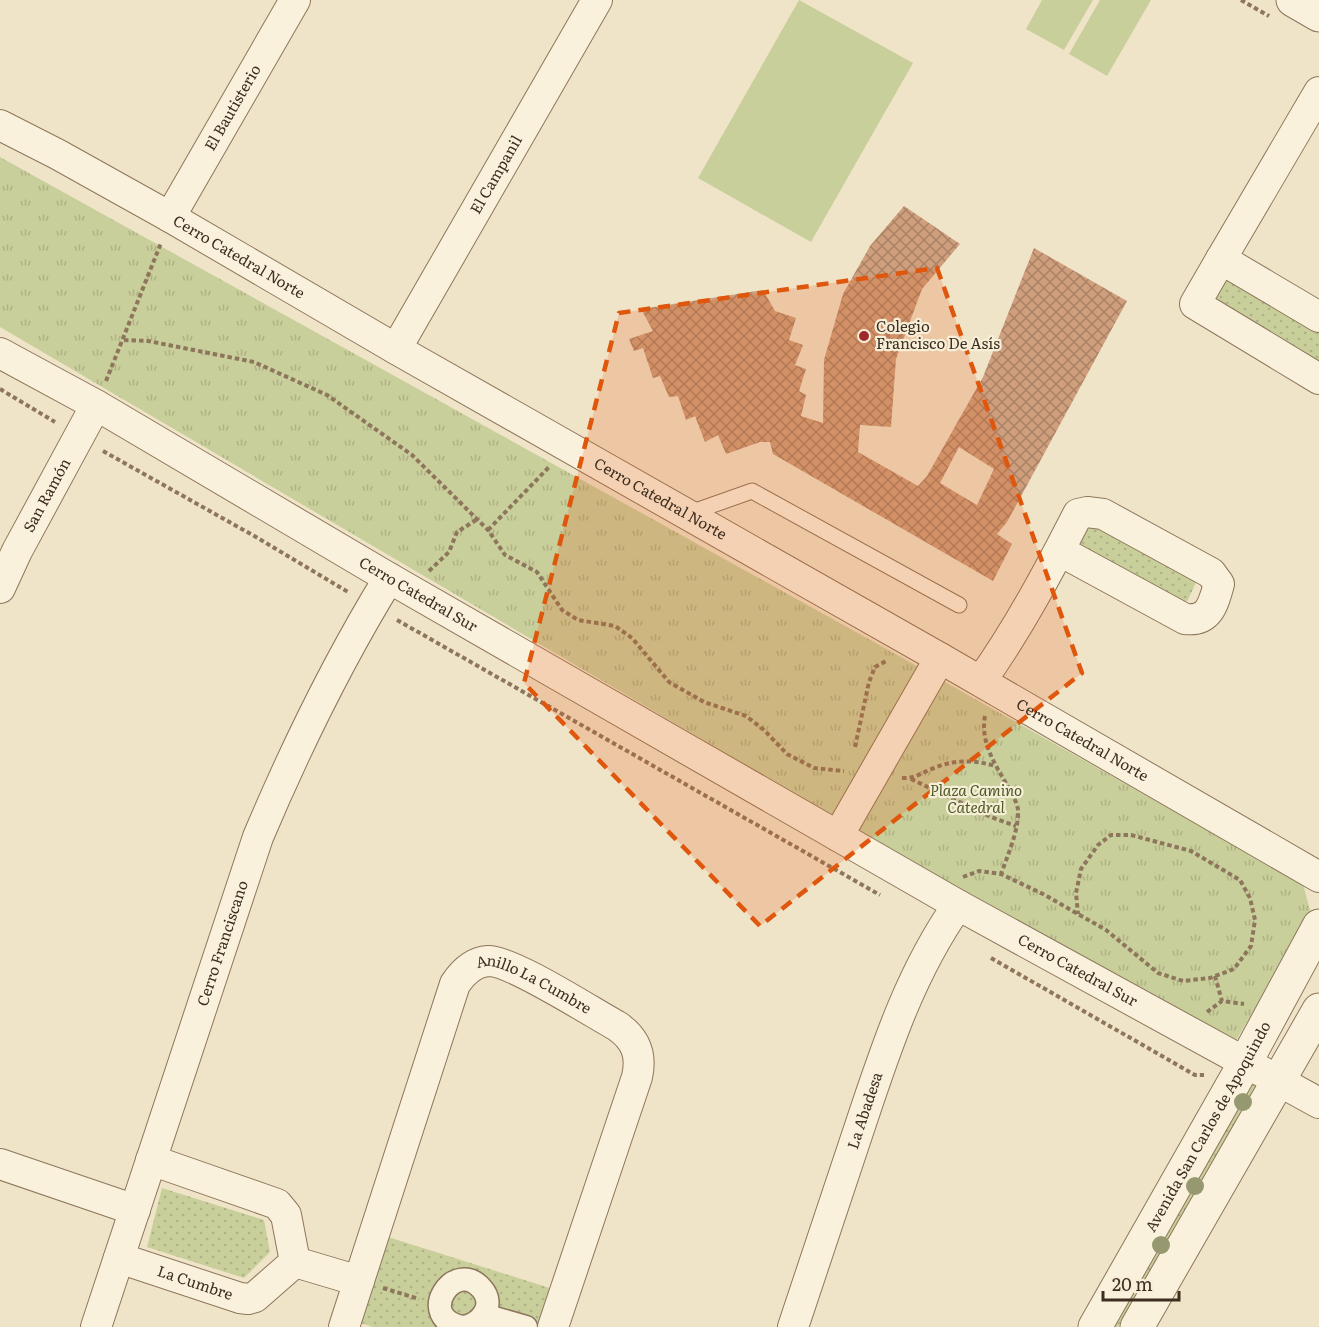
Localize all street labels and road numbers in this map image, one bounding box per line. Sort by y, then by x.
street label: El Bautisterio [198,59,266,155]
street label: El Campanil [463,130,527,218]
street label: Cerro Catedral Norte [169,208,310,304]
street label: Cerro Catedral Norte [590,451,732,545]
street label: San Ramón [16,453,75,536]
street label: Cerro Catedral Sur [355,550,482,637]
street label: Cerro Catedral Norte [1013,692,1154,786]
street label: Cerro Franciscano [190,877,253,1009]
street label: Cerro Catedral Sur [1014,927,1142,1011]
street label: Anillo La Cumbre [473,948,597,1019]
street label: Avenida San Carlos de Apoquindo [1138,1016,1276,1236]
street label: La Abadesa [840,1068,888,1152]
street label: La Cumbre [155,1258,236,1305]

